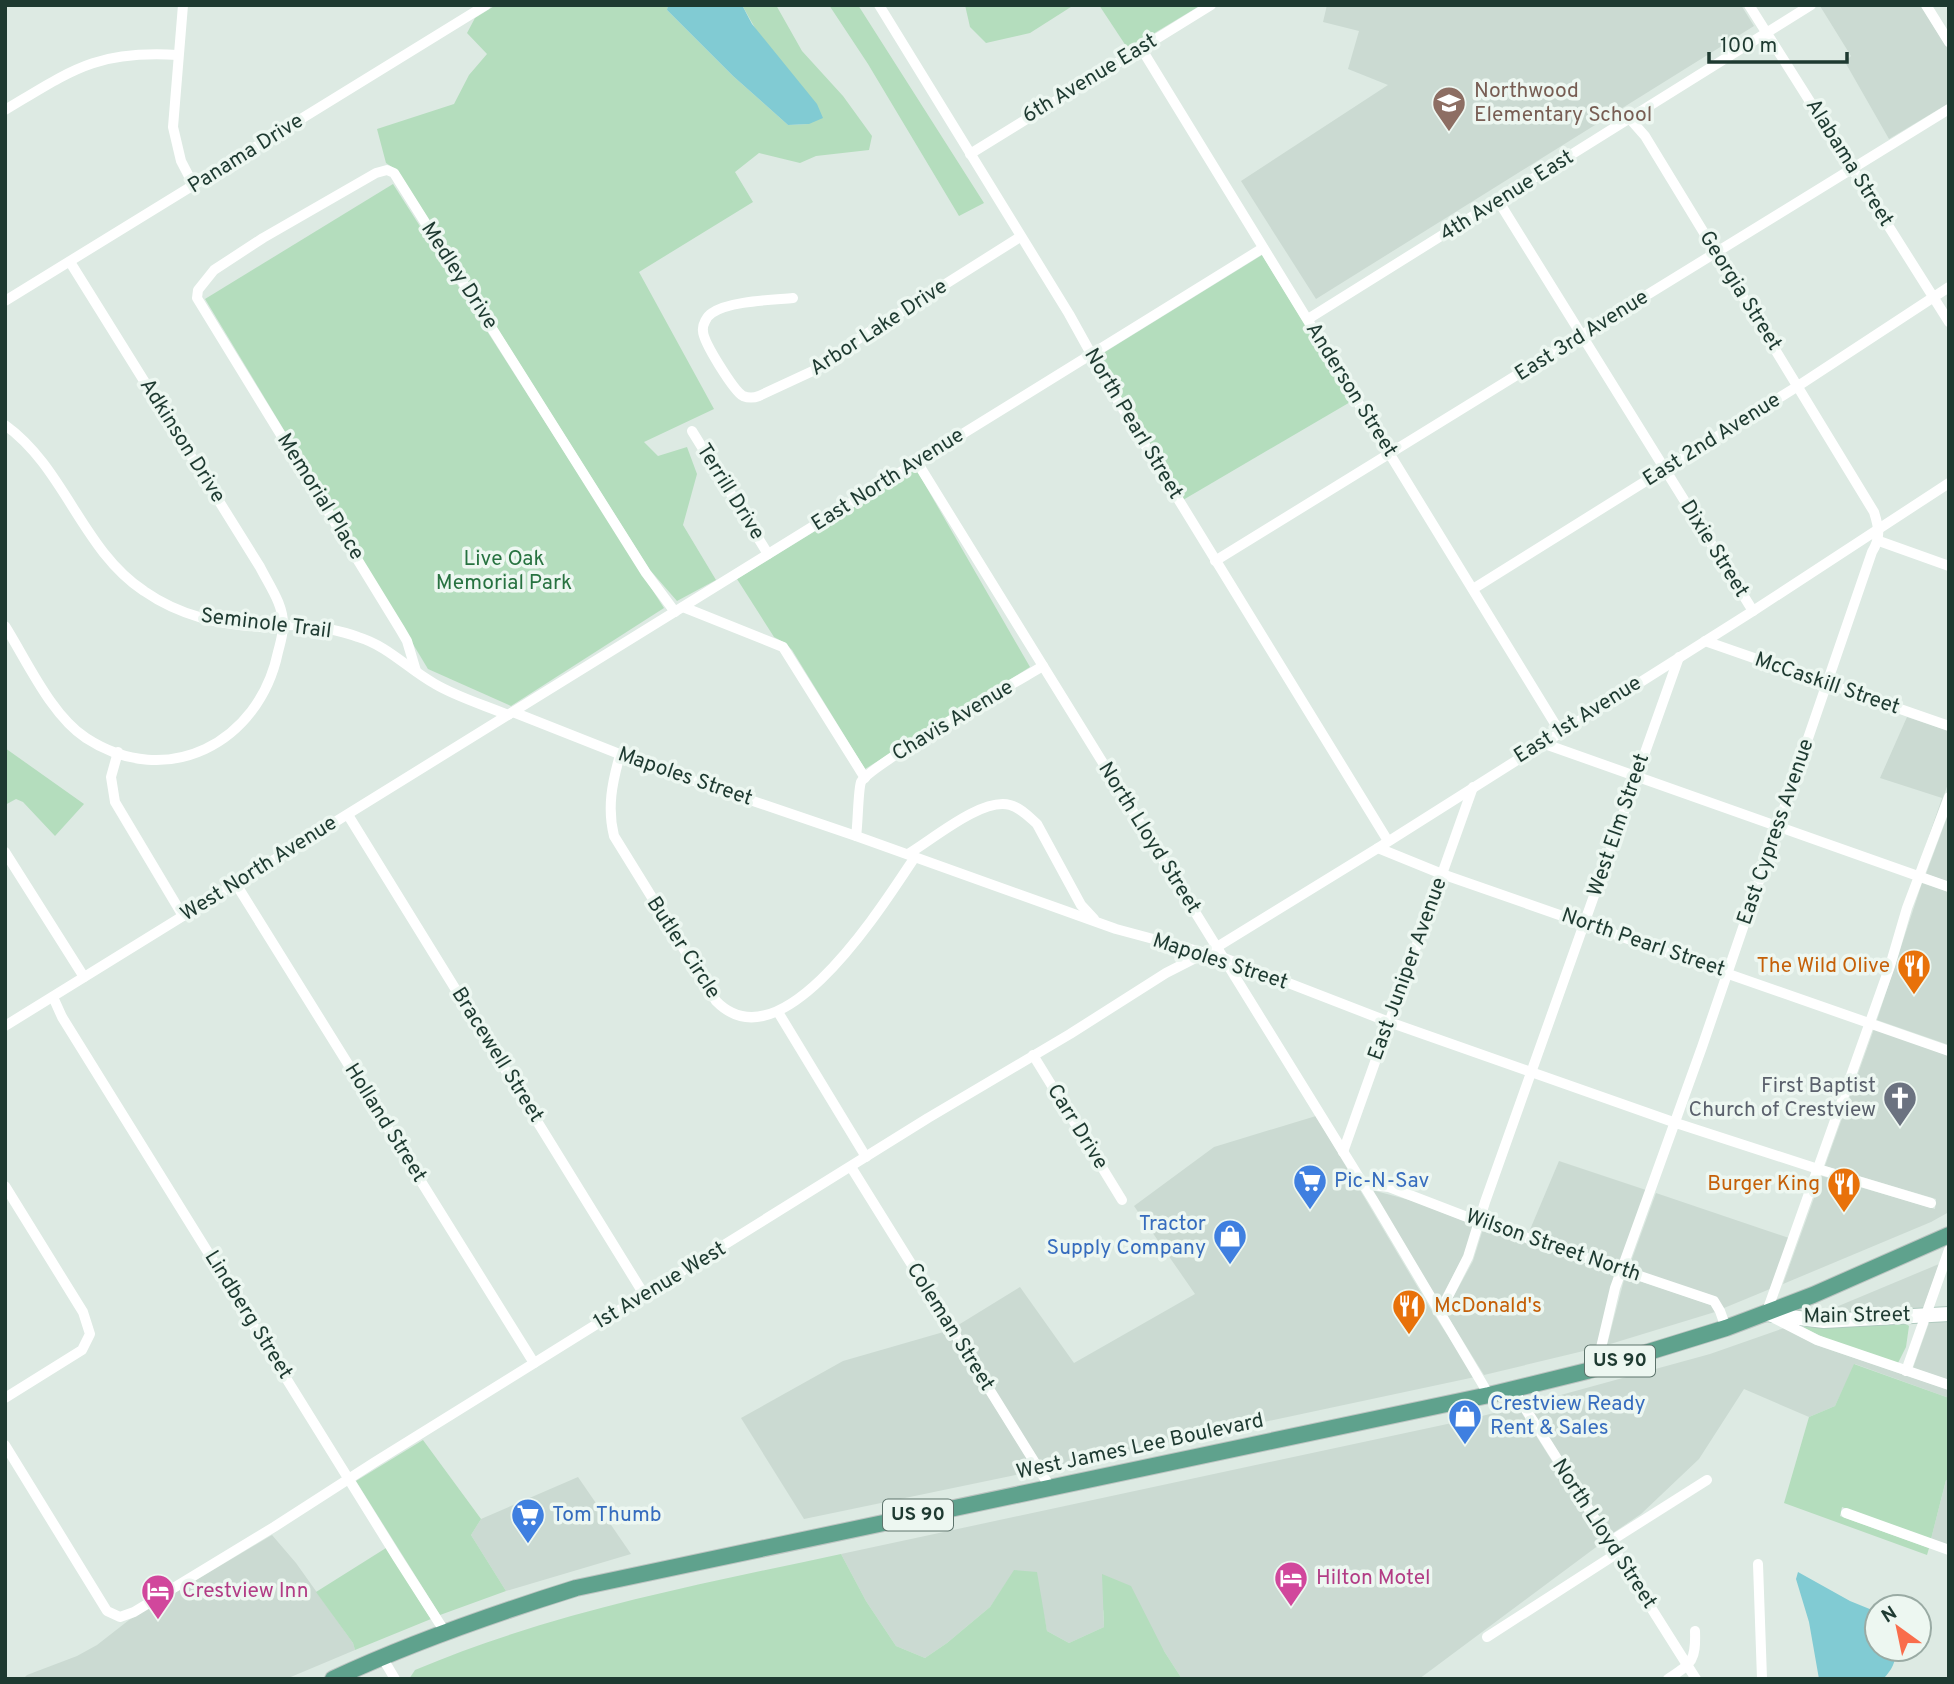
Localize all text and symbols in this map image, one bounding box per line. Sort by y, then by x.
scale bar [1709,21,1847,65]
street label: 6th Avenue East [1018,28,1162,130]
text: 100 m [1720,33,1777,60]
place label: Northwood Elementary School [1474,78,1652,129]
school or university icon: Northwood Elementary School [1430,84,1468,133]
street label: Alabama Street [1799,94,1899,232]
street label: Panama Drive [183,108,309,200]
street label: 4th Avenue East [1435,144,1579,248]
street label: Medley Drive [414,217,504,335]
street label: Georgia Street [1692,226,1788,356]
street label: Arbor Lake Drive [805,274,953,382]
street label: East 3rd Avenue [1510,284,1654,388]
street label: Anderson Street [1299,318,1403,462]
street label: North Pearl Street [1077,344,1189,504]
street label: Adkinson Drive [133,374,231,508]
street label: East 2nd Avenue [1638,387,1786,493]
street label: East North Avenue [807,422,969,538]
street label: Memorial Place [270,428,370,566]
street label: Terrill Drive [690,439,770,545]
street label: Dixie Street [1673,495,1755,603]
park label: Live Oak Memorial Park [436,546,572,597]
street label: Seminole Trail [199,603,333,645]
street label: McCaskill Street [1751,647,1903,721]
street label: East 1st Avenue [1509,670,1647,770]
street label: Chavis Avenue [887,674,1019,768]
street label: East Cypress Avenue [1731,735,1821,929]
street label: Mapoles Street [614,741,756,813]
street label: West Elm Street [1582,750,1656,900]
street label: North Lloyd Street [1092,757,1206,919]
street label: West North Avenue [176,810,342,928]
street label: East Juniper Avenue [1362,874,1454,1064]
street label: Butler Circle [640,892,726,1004]
street label: North Pearl Street [1558,902,1728,984]
street label: Mapoles Street [1149,927,1291,997]
restaurant icon: The Wild Olive [1895,947,1933,996]
place label: The Wild Olive [1756,953,1890,980]
street label: Bracewell Street [445,982,549,1128]
street label: Holland Street [338,1058,432,1188]
place label: First Baptist Church of Crestview [1689,1073,1876,1124]
street label: Carr Drive [1040,1079,1114,1175]
church icon: First Baptist Church of Crestview [1881,1079,1919,1128]
supermarket icon: Pic-N-Sav [1291,1162,1329,1211]
restaurant icon: Burger King [1825,1165,1863,1214]
place label: Pic-N-Sav [1334,1168,1430,1195]
place label: Burger King [1707,1171,1820,1198]
street label: Wilson Street North [1462,1203,1644,1289]
place label: Tractor Supply Company [1047,1211,1206,1262]
shop icon: Tractor Supply Company [1211,1217,1249,1266]
street label: 1st Avenue West [589,1236,731,1336]
street label: Lindberg Street [198,1246,298,1384]
street label: Coleman Street [900,1258,1000,1396]
restaurant icon: McDonald's [1390,1287,1428,1336]
place label: McDonald's [1434,1293,1542,1320]
street label: Main Street [1803,1302,1911,1330]
road number: US 90 [1585,1345,1655,1376]
place label: Crestview Ready Rent & Sales [1490,1391,1646,1442]
shop icon: Crestview Ready Rent & Sales [1446,1397,1484,1446]
street label: West James Lee Boulevard [1014,1408,1266,1486]
street label: North Lloyd Street [1545,1454,1663,1614]
supermarket icon: Tom Thumb [509,1496,547,1545]
road number: US 90 [883,1499,953,1530]
place label: Tom Thumb [552,1502,661,1529]
hotel icon: Hilton Motel [1272,1559,1310,1608]
place label: Hilton Motel [1316,1565,1431,1592]
hotel icon: Crestview Inn [139,1572,177,1621]
place label: Crestview Inn [182,1578,308,1605]
north arrow [1863,1593,1933,1663]
text: N [1878,1602,1902,1629]

